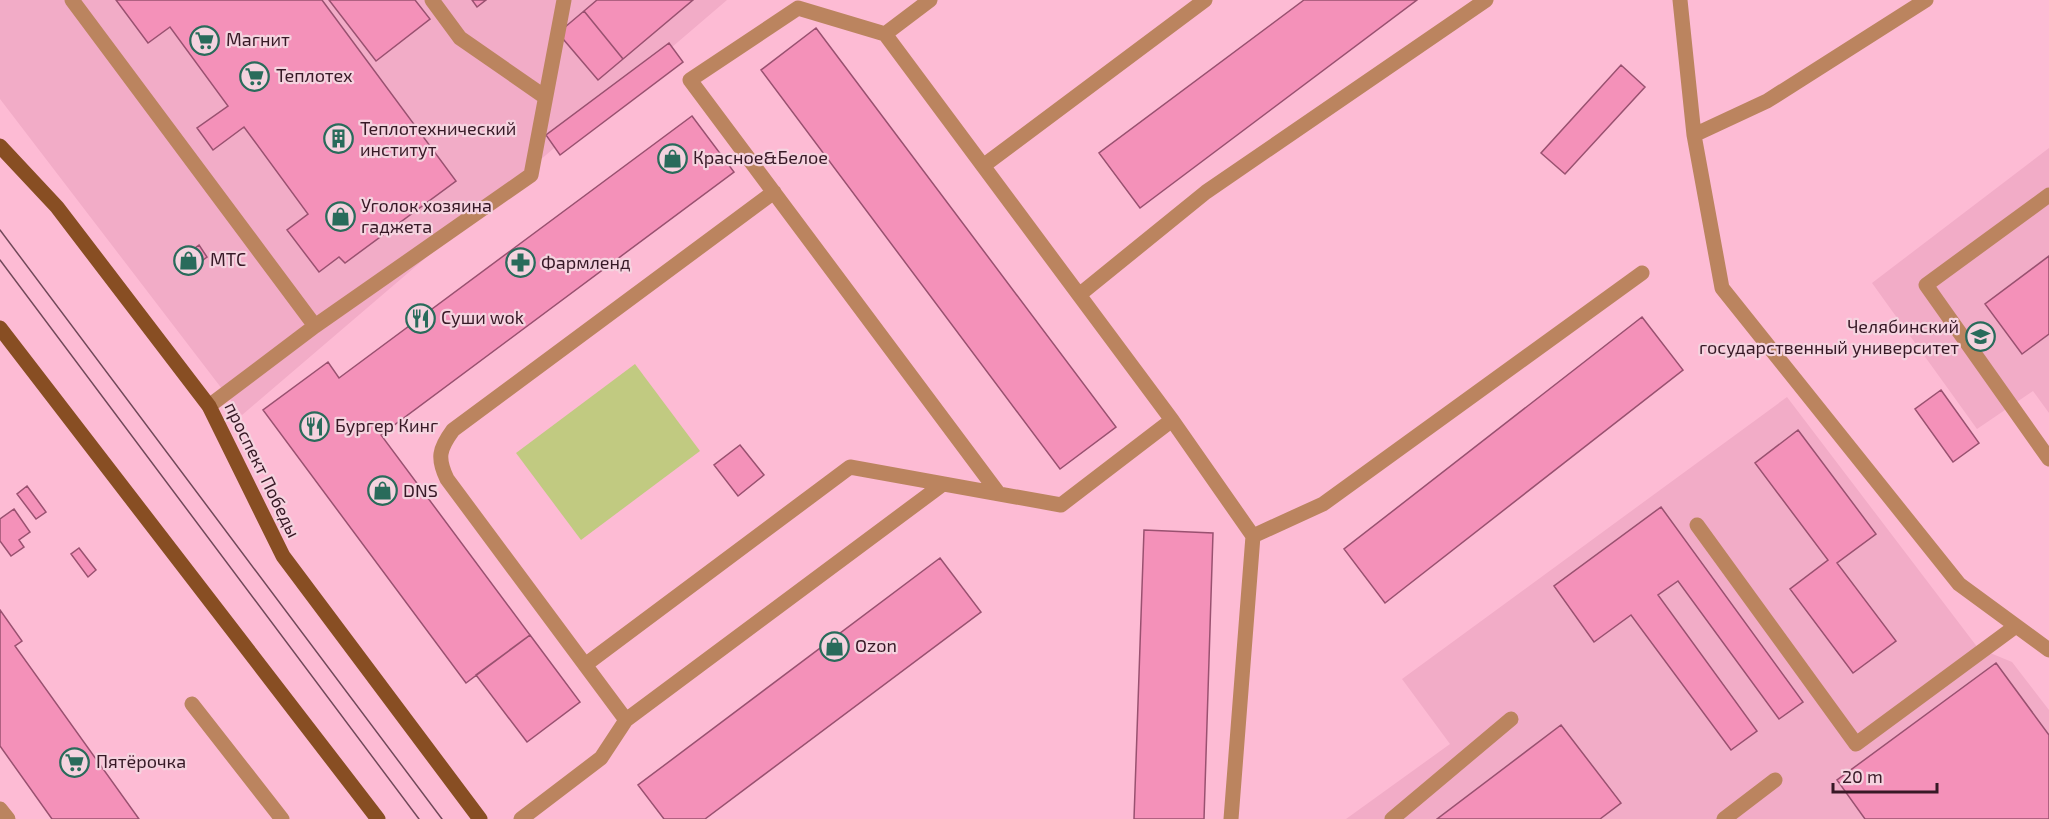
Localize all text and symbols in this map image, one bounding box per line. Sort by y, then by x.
supermarket icon: Магнит [189,24,221,56]
place label: Магнит [226,28,290,50]
supermarket icon: Теплотех [239,60,271,92]
place label: Теплотех [276,64,353,86]
place label: Теплотехнический институт [360,117,516,160]
building icon: Теплотехнический институт [323,123,355,155]
shop icon: Красное&Белое [656,142,688,174]
place label: Красное&Белое [693,146,828,168]
place label: Уголок хозяина гаджета [361,194,492,237]
shop icon: Уголок хозяина гаджета [324,200,356,232]
shop icon: МТС [173,244,205,276]
pharmacy icon: Фармленд [504,247,536,279]
place label: МТС [210,248,246,270]
place label: Фармленд [541,251,631,273]
restaurant icon: Суши wok [404,302,436,334]
place label: Суши wok [441,306,524,328]
place label: Челябинский государственный университет [1699,315,1959,358]
school or university icon: Челябинский государственный университет [1964,321,1996,353]
street label: проспект Победы [221,398,305,541]
restaurant icon: Бургер Кинг [298,410,330,442]
place label: Бургер Кинг [335,414,438,436]
shop icon: DNS [366,475,398,507]
place label: DNS [403,479,438,501]
shop icon: Ozon [818,630,850,662]
place label: Ozon [855,634,897,656]
supermarket icon: Пятёрочка [59,746,91,778]
place label: Пятёрочка [96,750,186,772]
scale bar [1833,756,1936,794]
text: 20 m [1842,765,1883,787]

